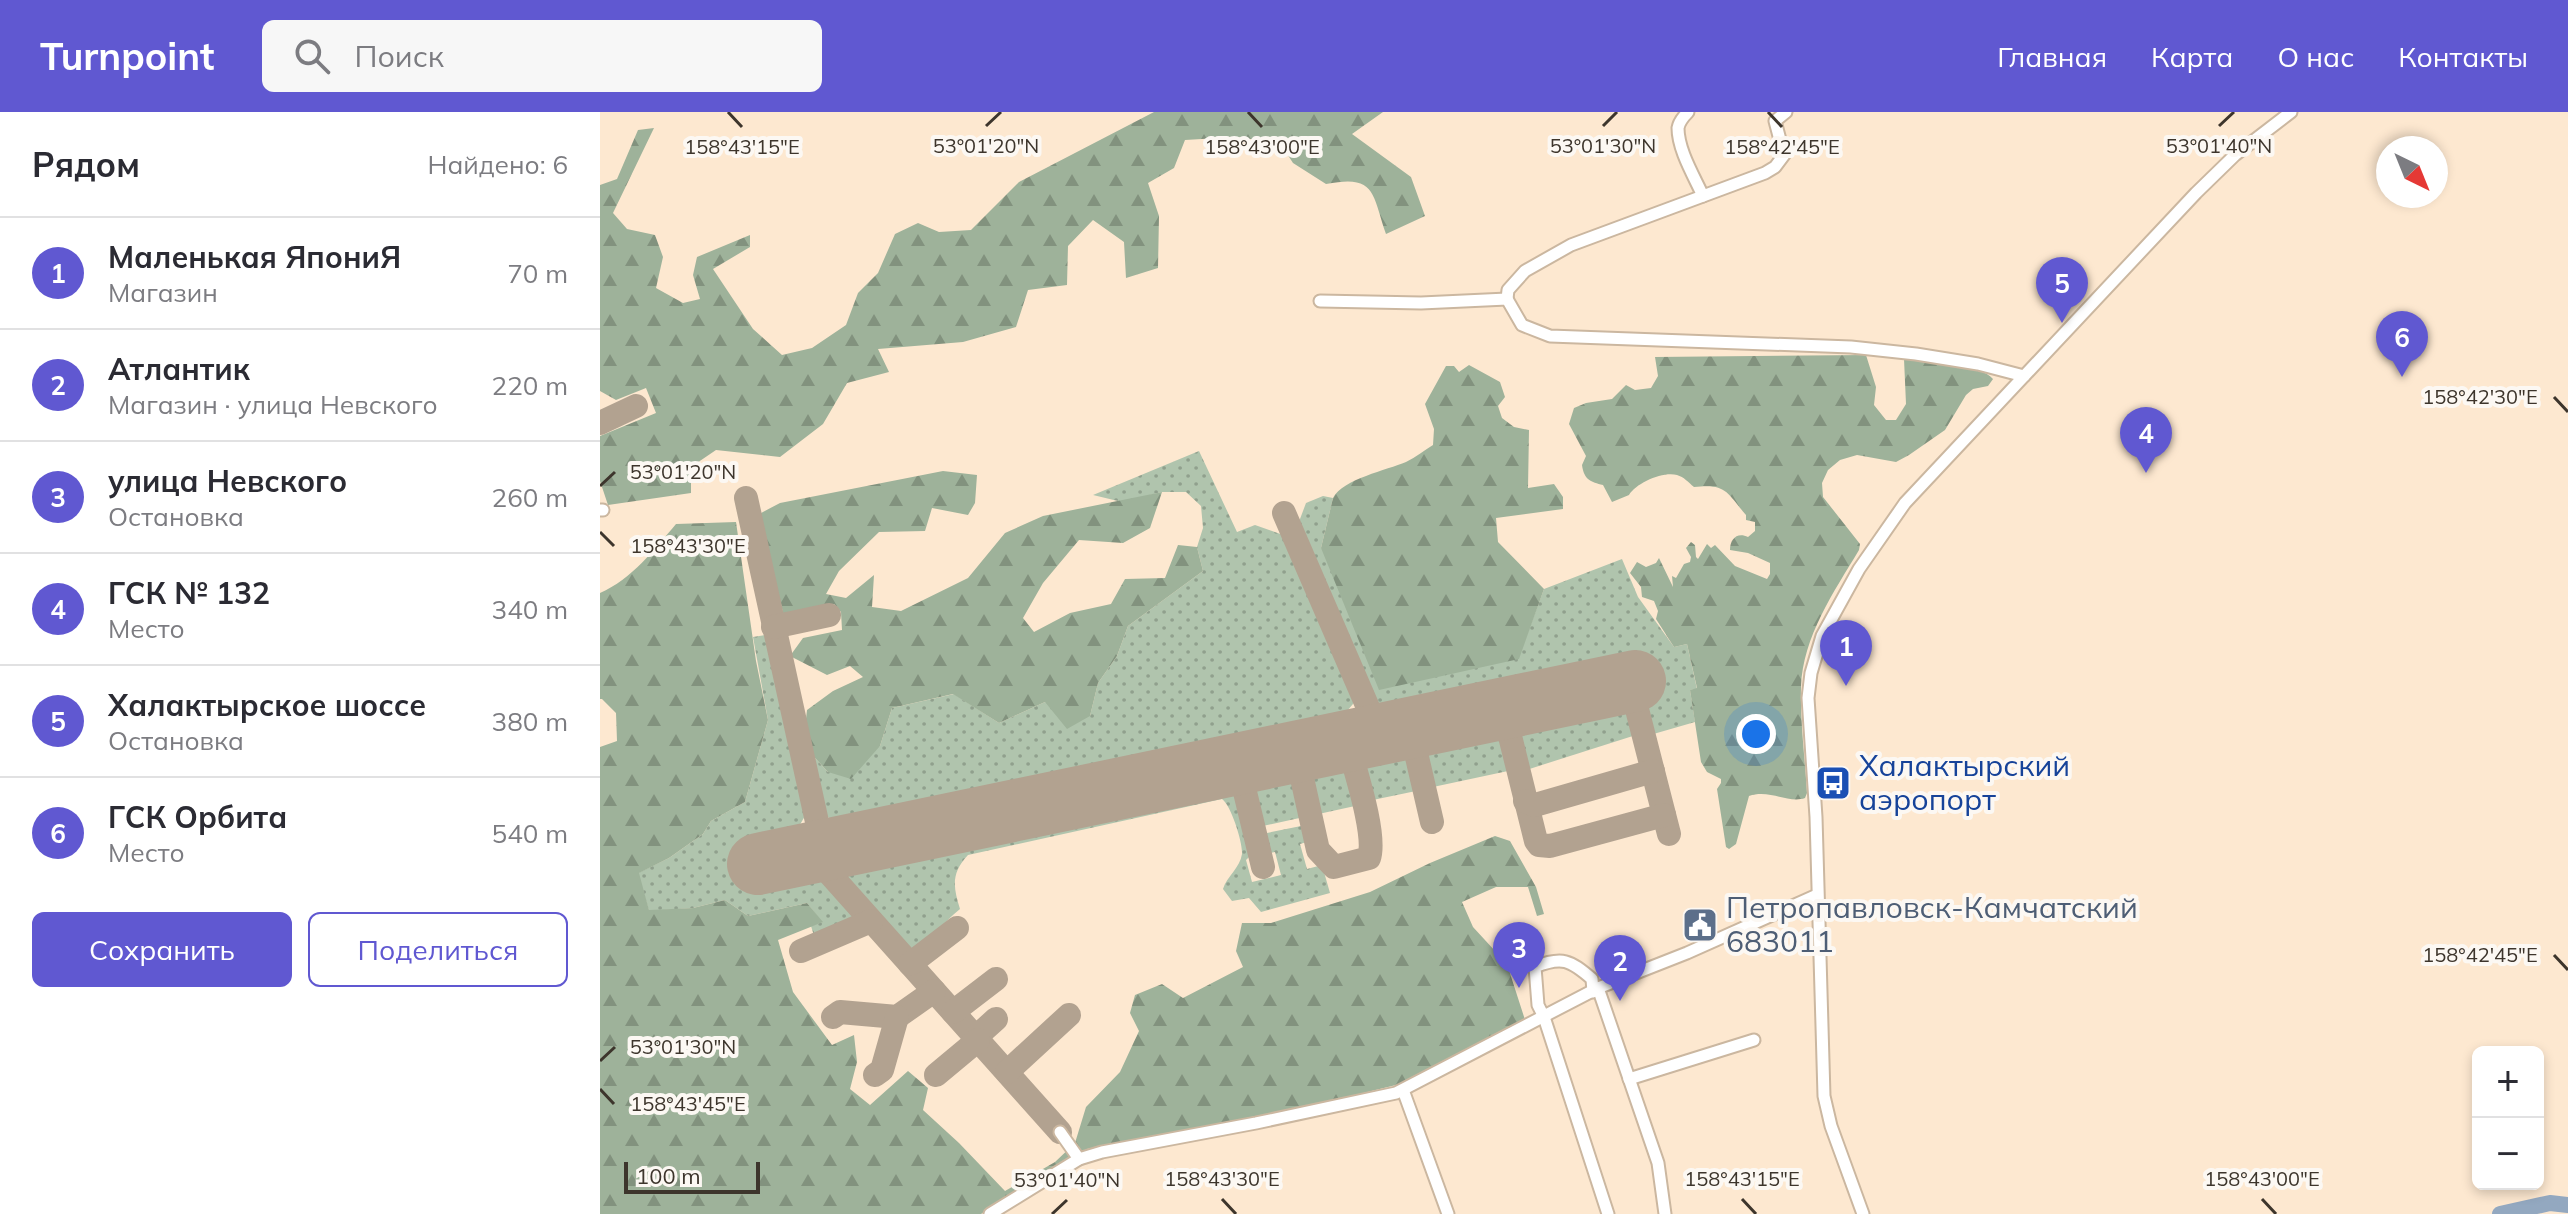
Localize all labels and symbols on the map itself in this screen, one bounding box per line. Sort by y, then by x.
text: 53°01'20"N [933,133,1039,158]
text: 53°01'30"N [1550,133,1656,158]
text: 53°01'40"N [2166,133,2272,158]
text: 158°43'15"E [684,134,800,159]
text: 158°43'00"E [1204,134,1320,159]
text: 158°42'45"E [1724,134,1840,159]
north arrow [2376,136,2448,208]
pin: 5 [2036,257,2088,323]
pin: 6 [2376,311,2428,377]
text: 158°42'30"E [2422,384,2538,409]
pin: 4 [2120,407,2172,473]
text: 53°01'20"N [630,459,736,484]
text: 158°43'30"E [630,533,746,558]
pin: 1 [1820,620,1872,686]
your location [1736,714,1776,754]
place label: Халактырский аэропорт [1859,746,2070,818]
bus stop icon: Халактырский аэропорт [1814,764,1852,802]
place label: Петропавловск-Камчатский 683011 [1726,888,2138,960]
public building icon: Петропавловск-Камчатский 683011 [1681,906,1719,944]
pin: 3 [1493,922,1545,988]
pin: 2 [1594,935,1646,1001]
text: 158°42'45"E [2422,942,2538,967]
text: 53°01'30"N [630,1034,736,1059]
text: 158°43'45"E [630,1091,746,1116]
scale bar [624,1158,760,1194]
text: 158°43'30"E [1164,1166,1280,1191]
text: 158°43'15"E [1684,1166,1800,1191]
text: 158°43'00"E [2204,1166,2320,1191]
text: 53°01'40"N [1014,1167,1120,1192]

